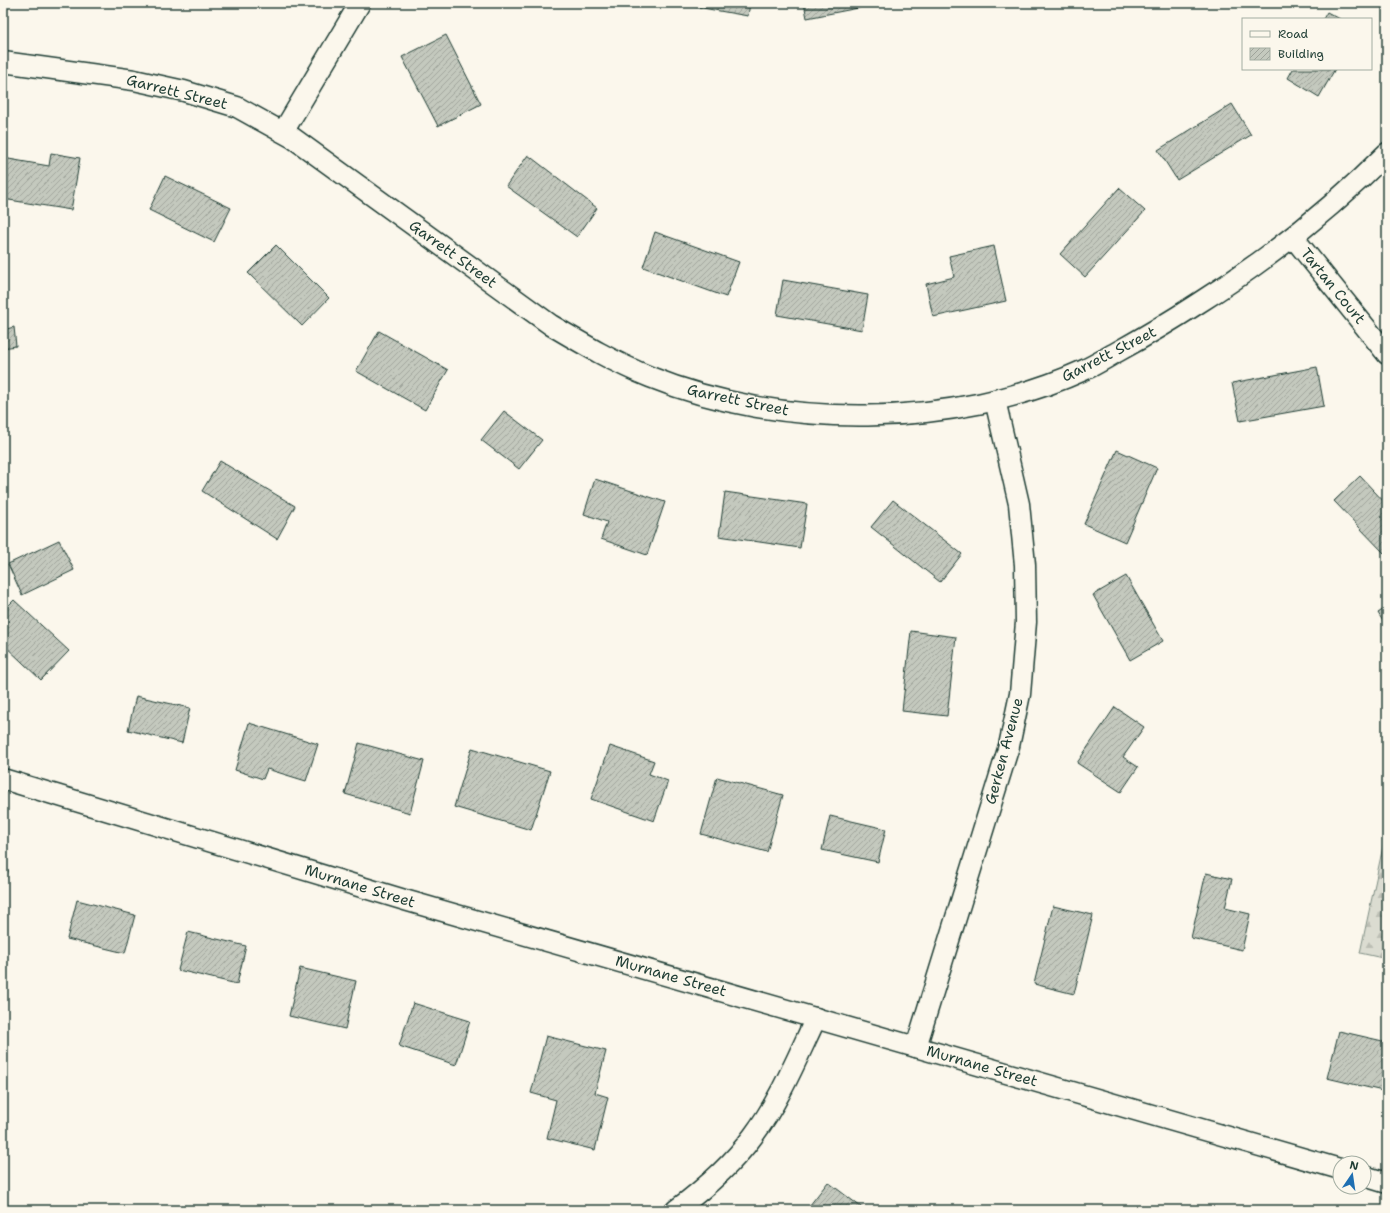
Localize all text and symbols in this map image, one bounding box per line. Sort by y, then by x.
legend [1242,18,1372,70]
text: Road [1278,26,1309,42]
text: Building [1278,46,1324,62]
street label: Garrett Street [124,70,230,114]
street label: Garrett Street [405,215,501,293]
street label: Tartan Court [1296,244,1370,328]
street label: Garrett Street [1058,322,1160,386]
street label: Garrett Street [685,379,791,421]
street label: Gerken Avenue [980,695,1028,807]
street label: Murnane Street [302,860,418,912]
street label: Murnane Street [613,951,729,1001]
street label: Murnane Street [924,1041,1040,1091]
north arrow [1332,1155,1372,1195]
text: N [1348,1157,1360,1174]

